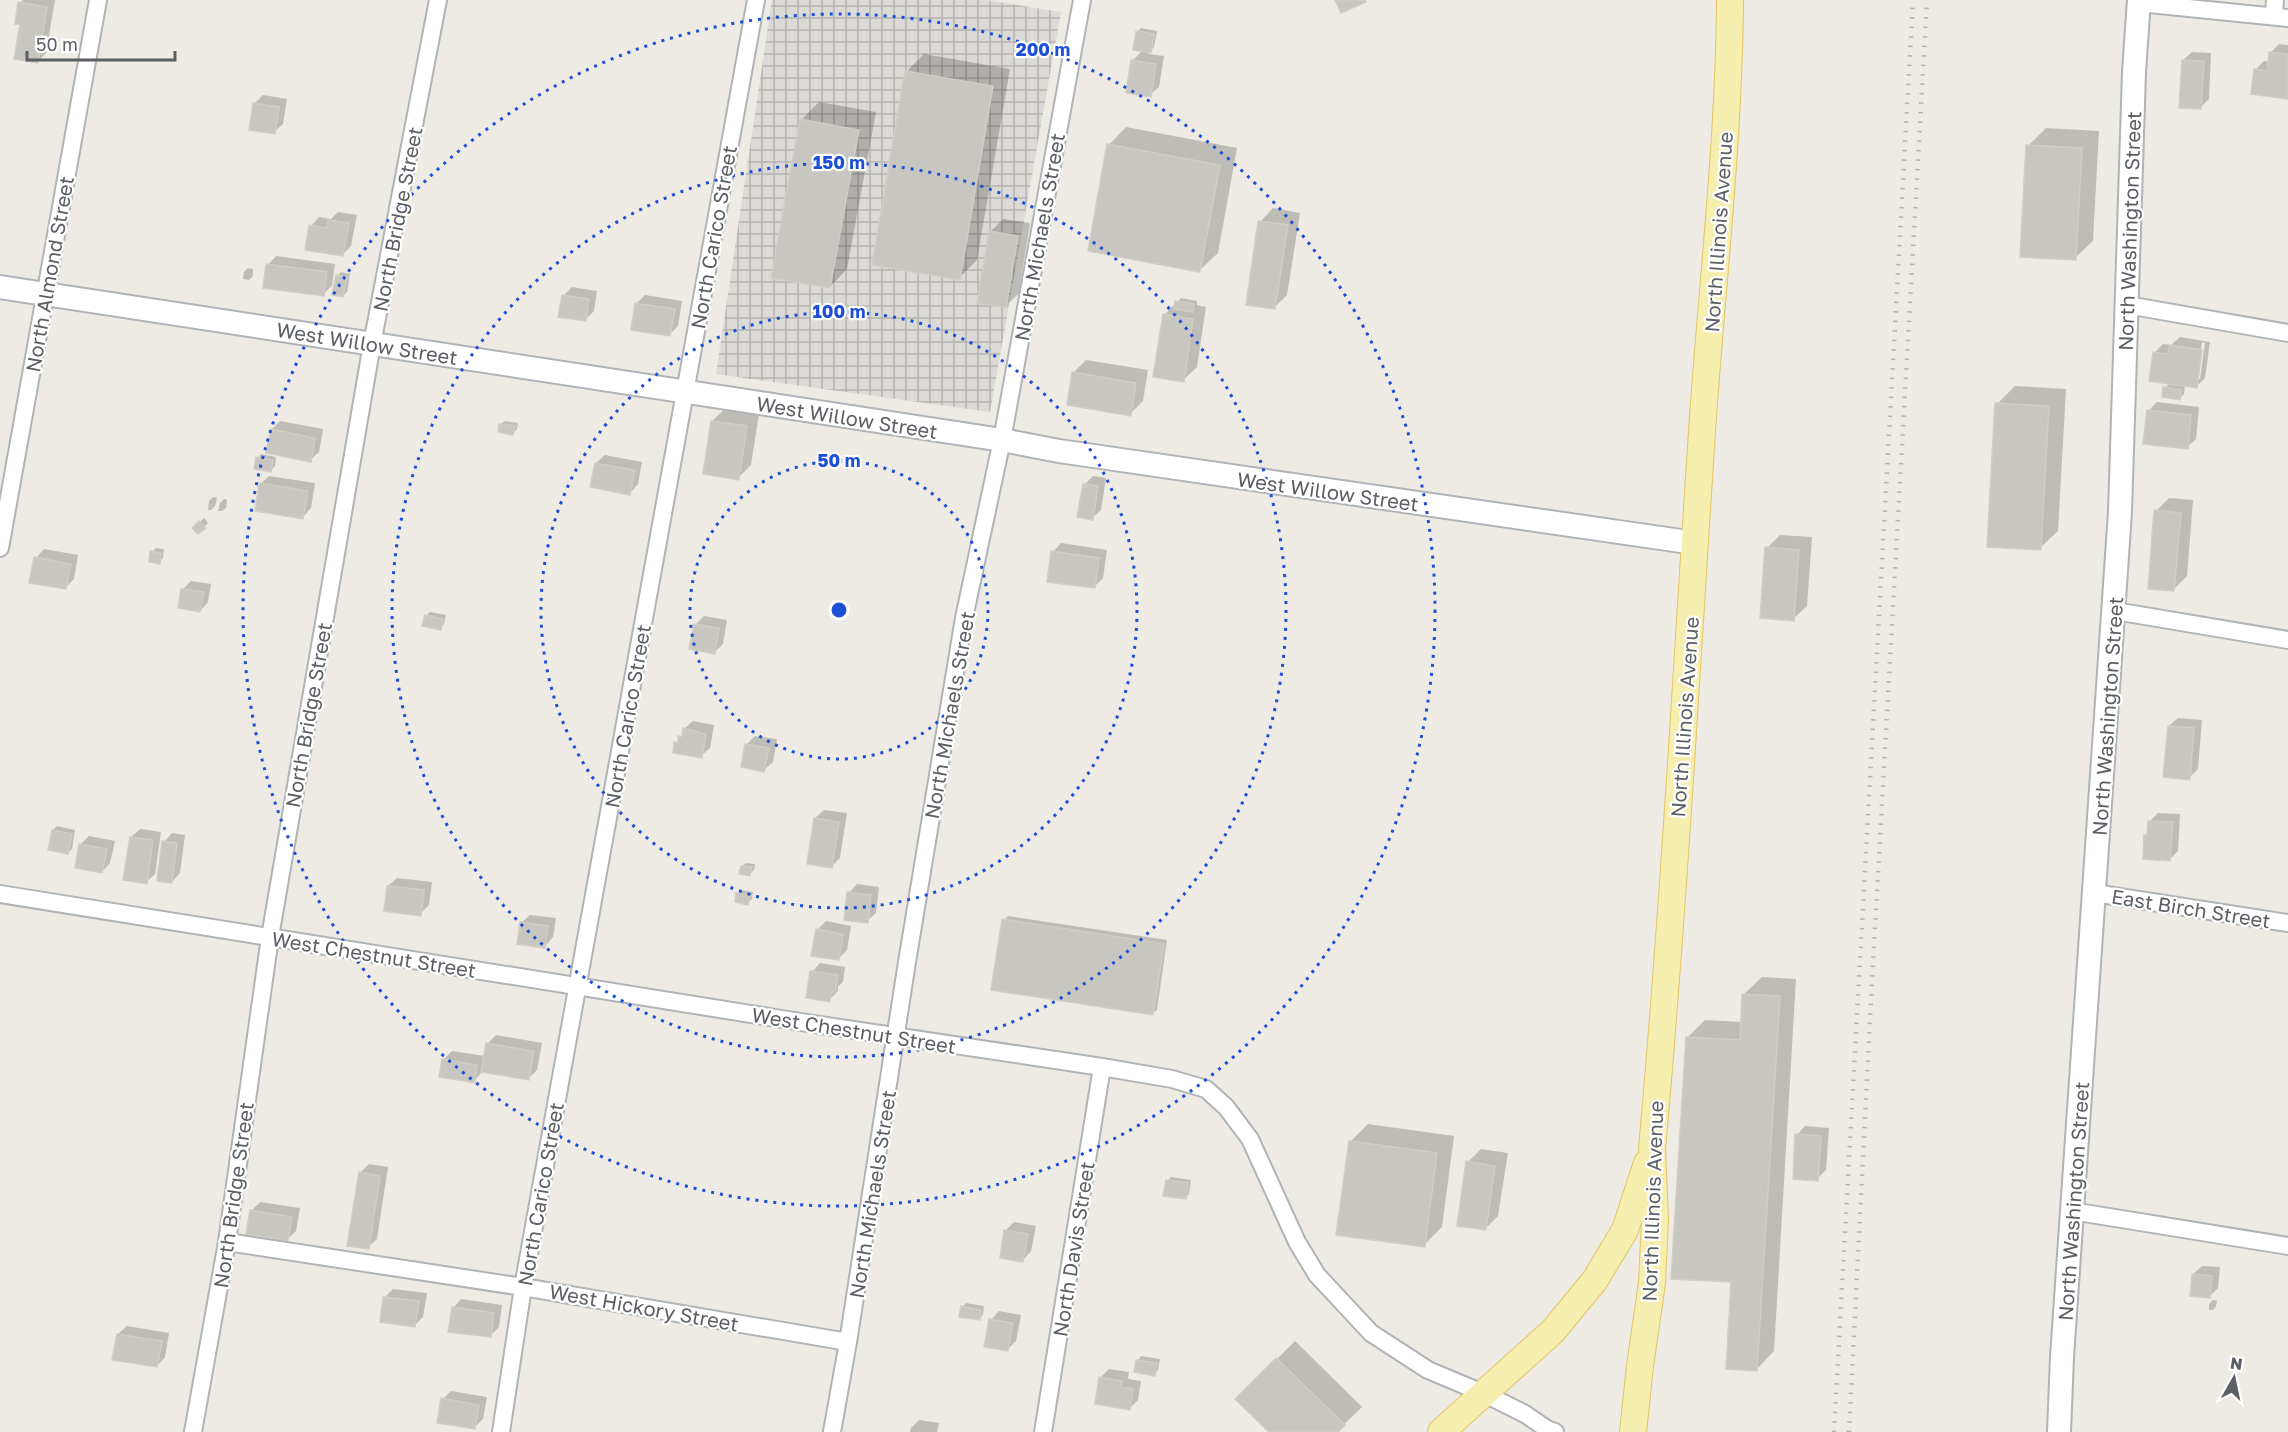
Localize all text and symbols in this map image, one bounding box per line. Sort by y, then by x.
scale bar [27,24,176,62]
text: 50 m [36,33,78,55]
text: 200 m [1016,38,1070,60]
street label: North Washington Street [2113,111,2145,351]
street label: North Bridge Street [367,125,427,313]
street label: North Michaels Street [1009,131,1069,343]
street label: North Illinois Avenue [1699,131,1737,333]
street label: North Carico Street [685,143,741,331]
text: 150 m [813,151,865,173]
street label: North Almond Street [20,174,78,374]
text: 100 m [813,300,865,322]
street label: West Willow Street [275,317,459,369]
street label: West Willow Street [755,391,939,443]
text: 50 m [818,449,860,471]
street label: West Willow Street [1236,466,1420,516]
street label: North Washington Street [2087,596,2127,836]
centre of rings [829,600,849,620]
street label: North Michaels Street [919,609,979,821]
street label: North Illinois Avenue [1665,616,1703,818]
street label: North Bridge Street [280,621,336,809]
street label: North Carico Street [599,622,655,810]
street label: East Birch Street [2110,884,2272,932]
street label: West Chestnut Street [270,926,478,982]
street label: West Chestnut Street [750,1002,958,1058]
street label: North Washington Street [2053,1081,2093,1321]
street label: North Michaels Street [844,1088,900,1300]
street label: North Bridge Street [208,1100,258,1290]
street label: North Carico Street [512,1100,568,1288]
street label: North Illinois Avenue [1636,1100,1668,1302]
street label: North Davis Street [1047,1160,1099,1338]
street label: West Hickory Street [547,1279,741,1335]
north arrow [2204,1348,2264,1408]
text: N [2229,1352,2244,1374]

